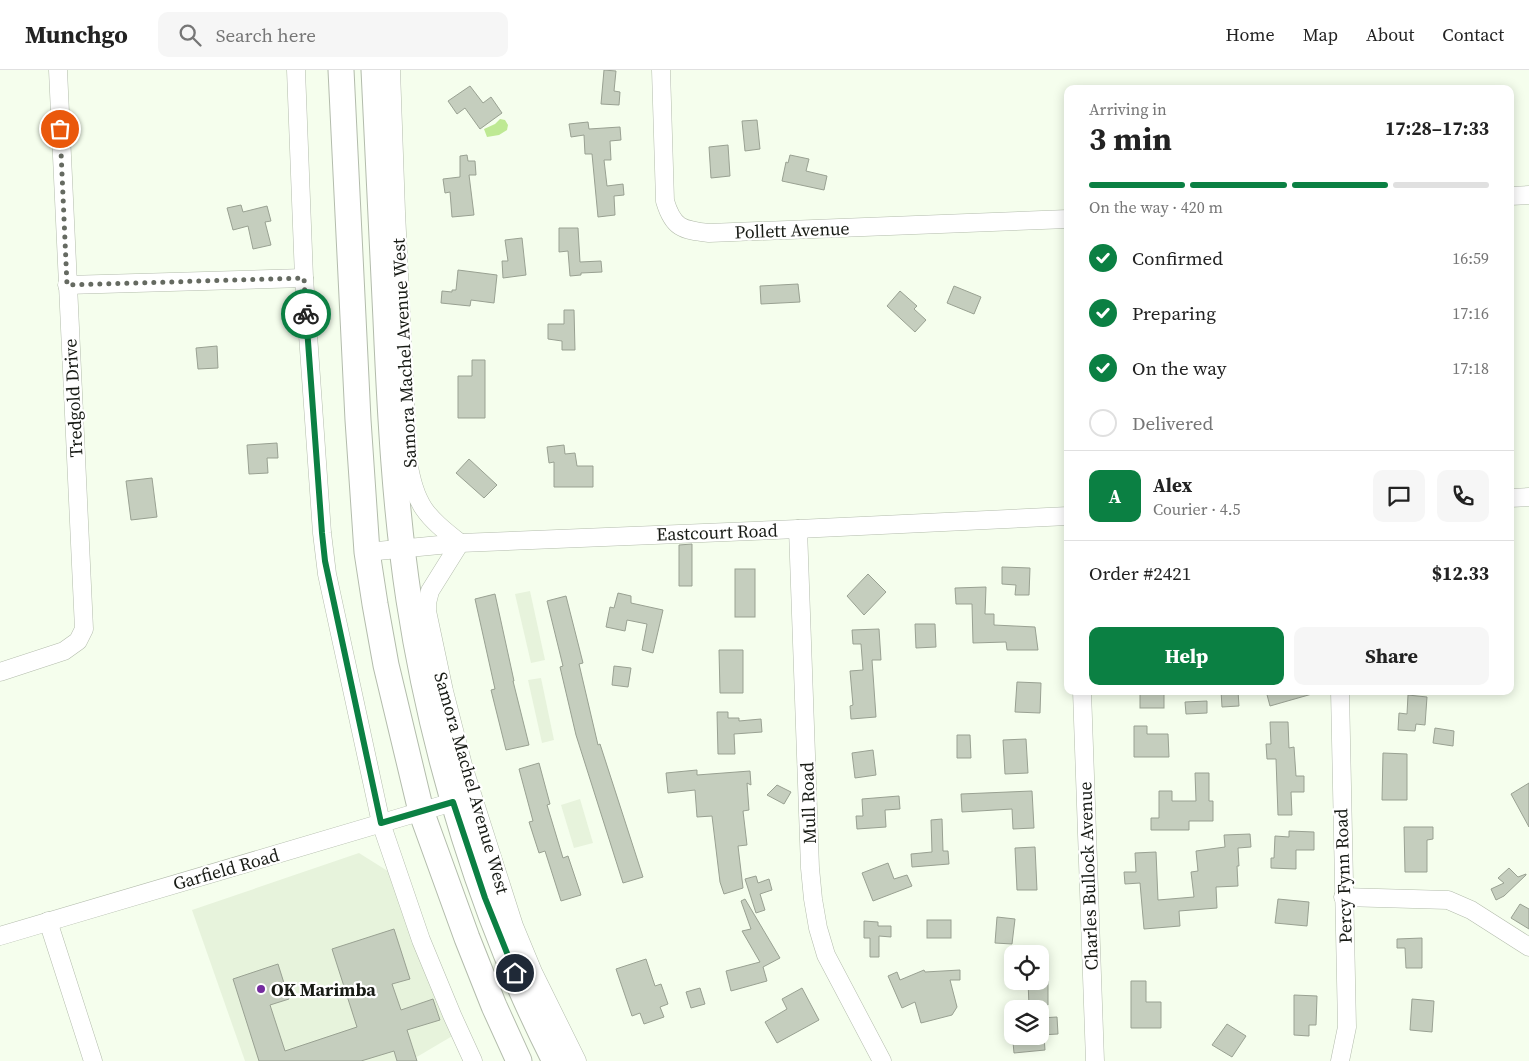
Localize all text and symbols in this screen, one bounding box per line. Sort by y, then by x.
search box [158,12,508,57]
text: Munchgo [25,18,128,51]
icon: search [176,21,204,49]
text: Search here [216,22,316,48]
text: Home [1226,22,1275,47]
text: Map [1303,22,1338,47]
text: About [1366,22,1414,47]
text: Contact [1442,22,1504,47]
text: Arriving in [1089,98,1167,120]
pin [39,108,81,150]
icon: bag [46,115,74,143]
text: 17:28–17:33 [1385,115,1489,141]
text: 3 min [1089,117,1172,161]
text: On the way · 420 m [1089,196,1223,218]
street label: Pollett Avenue [734,216,850,244]
street label: Samora Machel Avenue West [385,237,422,468]
icon: check [1089,244,1117,272]
text: Confirmed [1132,245,1223,271]
text: 16:59 [1452,247,1489,269]
courier [281,289,331,339]
icon: check [1089,299,1117,327]
icon: bike [292,300,320,328]
text: Preparing [1132,300,1216,326]
text: 17:16 [1452,302,1489,324]
street label: Tredgold Drive [57,338,89,458]
icon: check [1089,354,1117,382]
text: On the way [1132,355,1227,381]
text: 17:18 [1452,357,1489,379]
text: Delivered [1132,410,1213,436]
button: chat [1373,470,1425,522]
button: phone [1437,470,1489,522]
text: Alex [1153,472,1192,498]
text: A [1109,483,1121,509]
text: Courier · 4.5 [1153,498,1241,520]
street label: Eastcourt Road [656,517,778,547]
text: Order #2421 [1089,560,1191,586]
text: $12.33 [1432,560,1489,586]
button: Help [1089,627,1284,685]
button: Share [1294,627,1489,685]
street label: Samora Machel Avenue West [428,669,516,897]
street label: Mull Road [794,762,822,844]
street label: Charles Bullock Avenue [1072,781,1104,971]
street label: Percy Fynn Road [1328,808,1358,944]
street label: Garfield Road [170,842,282,896]
map controls [1004,945,1049,1045]
button: locate [1004,945,1049,990]
pin [494,952,536,994]
icon: home [501,959,529,987]
place label: OK Marimba [271,977,376,1002]
marker: OK Marimba [255,983,267,995]
button: layers [1004,1000,1049,1045]

